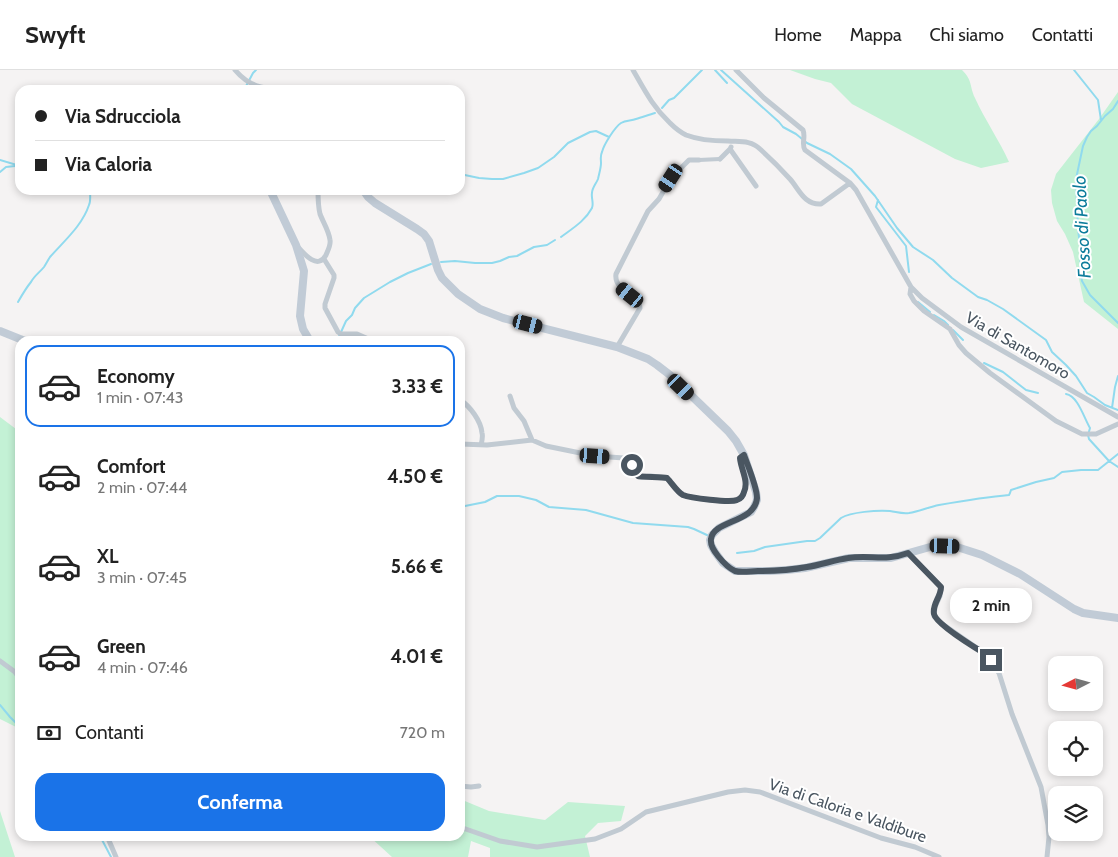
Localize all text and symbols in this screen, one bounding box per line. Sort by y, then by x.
text: Swyft [25,20,85,49]
text: Home [774,24,822,46]
text: Mappa [850,24,902,46]
text: Chi siamo [930,24,1004,46]
text: Contatti [1032,24,1093,46]
text: Via Sdrucciola [65,105,181,128]
text: Via Caloria [65,153,152,176]
car [656,161,685,195]
water label: Fosso di Paolo [1068,175,1096,279]
car [613,280,646,310]
street label: Via di Santomoro [962,308,1074,383]
car [511,313,544,335]
icon: car [37,364,82,409]
text: Economy [97,365,175,388]
car [664,371,697,403]
text: 3.33 € [392,375,443,398]
text: 1 min · 07:43 [97,388,183,407]
car [579,447,610,465]
icon: car [37,454,82,499]
route start [621,454,643,476]
text: Comfort [97,455,166,478]
text: 4.50 € [387,465,443,488]
text: 2 min · 07:44 [97,478,187,497]
car [929,538,960,554]
icon: car [37,544,82,589]
text: XL [97,545,118,568]
text: 5.66 € [391,555,443,578]
text: 3 min · 07:45 [97,568,187,587]
callout: 2 min [950,588,1032,622]
text: 2 min [972,596,1010,615]
icon: car [37,634,82,679]
text: Green [97,635,146,658]
text: 4.01 € [390,645,443,668]
route end [980,649,1002,671]
north arrow [1048,656,1102,711]
map controls [1048,656,1103,841]
text: 4 min · 07:46 [97,658,188,677]
icon: cash [35,719,63,747]
text: Contanti [75,721,144,744]
button: locate [1048,721,1103,776]
text: 720 m [400,723,445,742]
button: Conferma [35,773,445,831]
street label: Via di Caloria e Valdibure [766,775,929,846]
button: layers [1048,786,1103,841]

